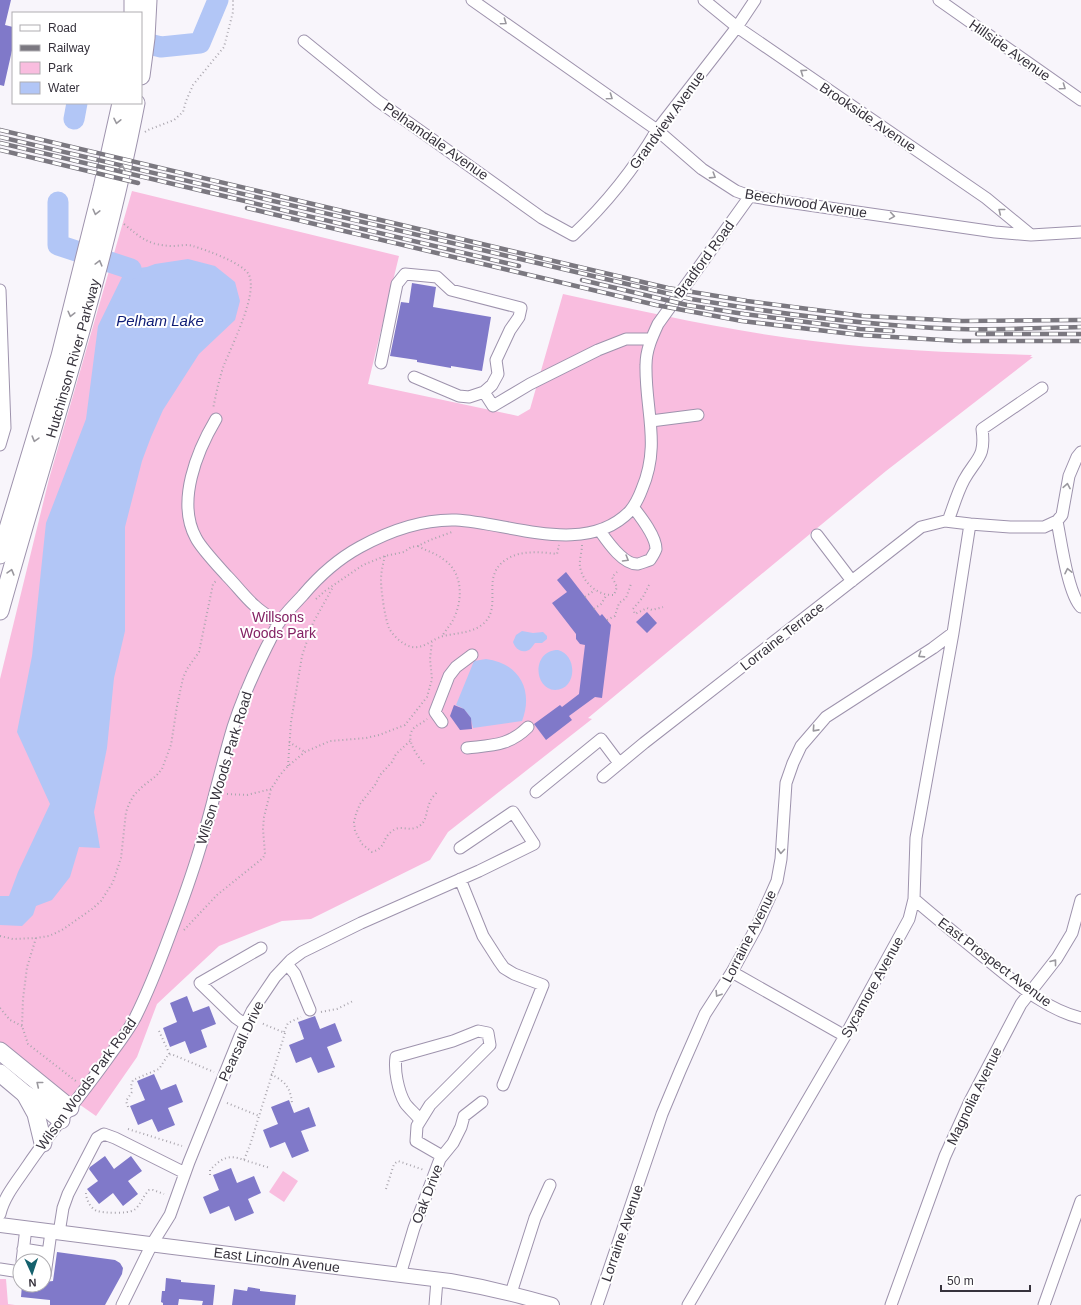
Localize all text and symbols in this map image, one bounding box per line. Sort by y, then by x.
legend [12,12,142,104]
street label: Hillside Avenue [966,16,1054,84]
one-way arrow [499,17,506,24]
text: Road [48,21,77,35]
text: Railway [48,41,90,55]
text: Park [48,61,74,75]
street label: Grandview Avenue [626,68,708,172]
one-way arrow [800,69,807,77]
street label: Brookside Avenue [817,79,919,155]
text: Water [48,81,80,95]
one-way arrow [1058,82,1065,89]
one-way arrow [606,92,613,100]
street label: Pelhamdale Avenue [381,99,492,183]
one-way arrow [113,118,121,125]
one-way arrow [117,164,126,171]
one-way arrow [709,171,716,179]
street label: Beechwood Avenue [744,185,868,221]
one-way arrow [998,208,1006,215]
one-way arrow [93,209,101,215]
one-way arrow [889,211,895,220]
street label: Bradford Road [671,217,737,301]
one-way arrow [94,260,103,267]
street label: Hutchinson River Parkway [43,277,103,440]
one-way arrow [67,311,75,317]
water label: Pelham Lake [116,312,204,329]
one-way arrow [31,436,40,443]
one-way arrow [1063,483,1071,489]
one-way arrow [622,554,629,561]
one-way arrow [6,568,15,575]
one-way arrow [1064,568,1072,574]
street label: Lorraine Terrace [737,598,827,674]
park label: Willsons Woods Park [240,609,317,641]
one-way arrow [919,651,926,658]
street label: Wilson Woods Park Road [193,690,255,846]
one-way arrow [812,724,819,732]
one-way arrow [777,848,786,854]
street label: Lorraine Avenue [719,887,779,985]
street label: East Prospect Avenue [935,914,1055,1010]
street label: Sycamore Avenue [838,933,907,1040]
one-way arrow [1050,959,1057,966]
one-way arrow [715,990,723,997]
street label: Pearsall Drive [215,998,267,1084]
street label: Wilson Woods Park Road [33,1015,139,1153]
street label: Magnolia Avenue [943,1044,1005,1148]
one-way arrow [37,1081,44,1088]
street label: Oak Drive [408,1162,446,1226]
street label: Lorraine Avenue [598,1182,646,1284]
street label: East Lincoln Avenue [213,1244,341,1275]
north arrow [12,1253,52,1293]
scale bar [941,1267,1030,1293]
text: 50 m [947,1274,974,1288]
text: N [28,1277,37,1289]

